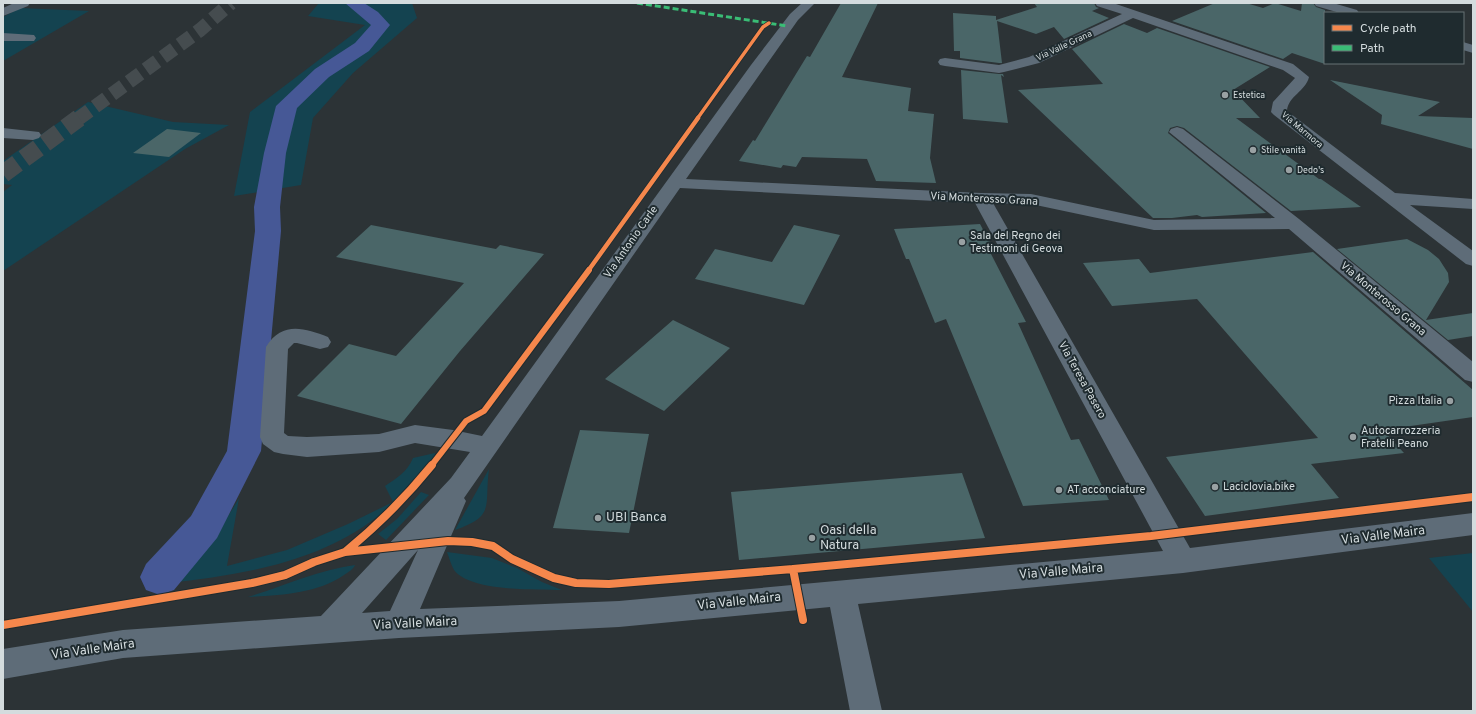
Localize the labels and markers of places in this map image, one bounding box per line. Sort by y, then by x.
marker: Estetica [1220,90,1230,100]
place label: Estetica [1233,90,1265,101]
marker: Stile vanità [1248,145,1258,155]
place label: Stile vanità [1261,145,1306,156]
marker: Dedo's [1284,165,1294,175]
place label: Dedo's [1297,165,1324,176]
place label: Sala del Regno dei Testimoni di Geova [970,229,1063,256]
marker: Sala del Regno dei Testimoni di Geova [957,237,967,247]
place label: Pizza Italia [1388,394,1442,408]
marker: Pizza Italia [1445,396,1455,406]
place label: Autocarrozzeria Fratelli Peano [1361,424,1441,451]
marker: Autocarrozzeria Fratelli Peano [1348,432,1358,442]
place label: Laciclovia.bike [1223,480,1295,494]
marker: Laciclovia.bike [1210,482,1220,492]
place label: AT acconciature [1067,483,1145,497]
marker: AT acconciature [1054,485,1064,495]
place label: UBI Banca [606,510,667,526]
marker: UBI Banca [593,513,603,523]
place label: Oasi della Natura [820,523,877,554]
marker: Oasi della Natura [807,533,817,543]

